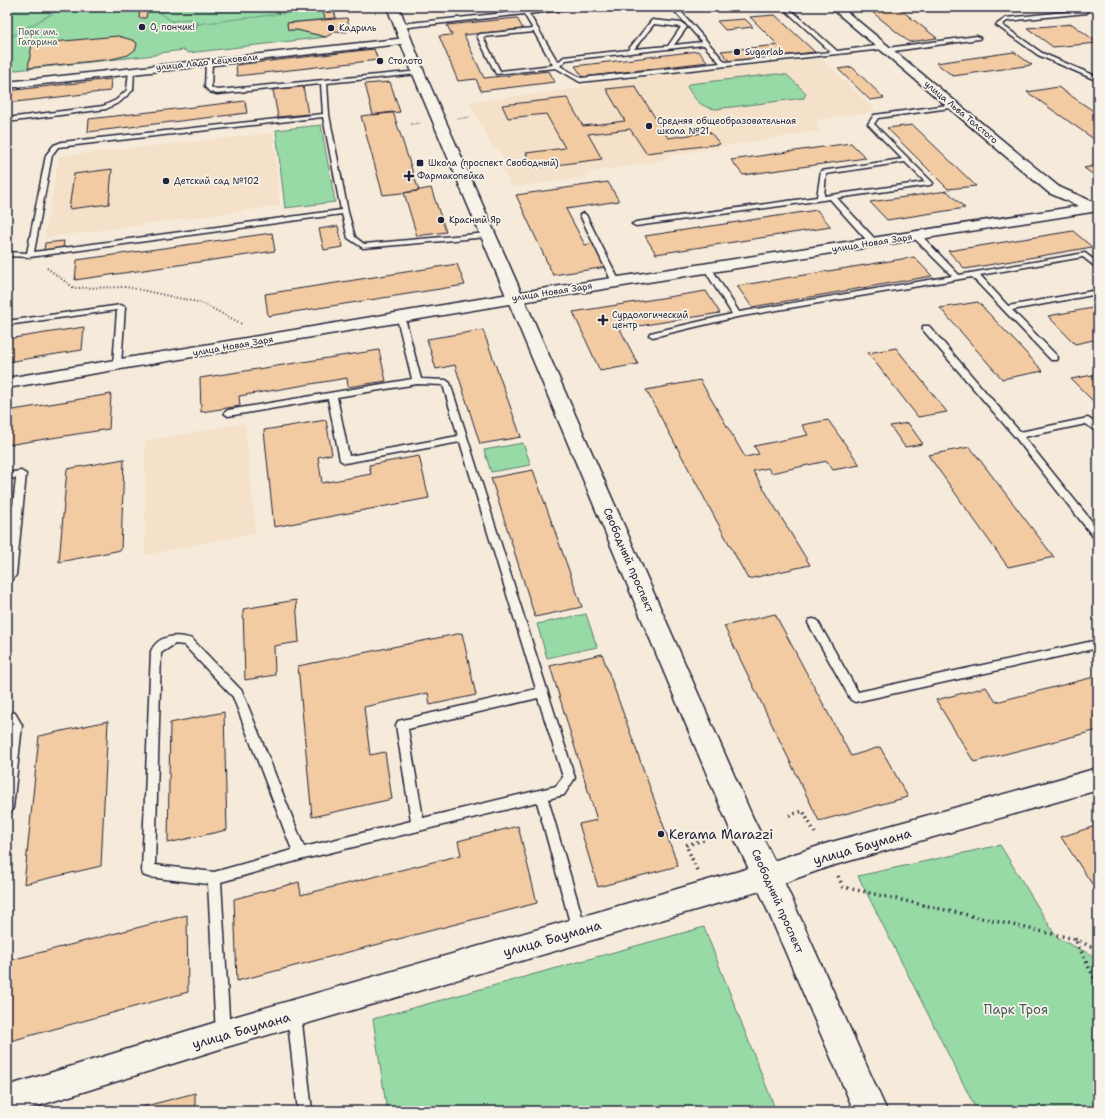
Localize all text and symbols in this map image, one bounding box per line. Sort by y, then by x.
place label: О, пончик! [150,21,195,33]
marker: О, пончик! [137,22,147,32]
place label: Кадриль [339,22,377,34]
marker: Кадриль [326,23,336,33]
park label: Парк им. Гагарина [18,26,58,48]
place label: Sugarlab [745,46,784,58]
marker: Sugarlab [732,47,742,57]
street label: улица Ладо Кецховели [155,51,259,73]
place label: Столото [388,55,423,67]
marker: Столото [375,56,385,66]
street label: улица Льва Толстого [922,78,1000,146]
place label: Средняя общеобразовательная школа №21 [657,115,796,137]
marker: Средняя общеобразовательная школа №21 [644,121,654,131]
place label: Школа (проспект Свободный) [428,157,559,169]
marker: Школа (проспект Свободный) [415,158,425,168]
place label: Фармакопейка [417,170,485,182]
marker: Фармакопейка [404,171,414,181]
place label: Детский сад №102 [174,175,259,187]
marker: Детский сад №102 [161,176,171,186]
place label: Красный Яр [449,214,501,226]
marker: Красный Яр [436,215,446,225]
street label: улица Новая Заря [831,231,913,255]
street label: улица Новая Заря [511,280,593,304]
place label: Сурдологический центр [612,309,689,331]
marker: Сурдологический центр [597,314,609,326]
street label: улица Новая Заря [192,333,274,359]
street label: Свободный проспект [600,505,658,615]
street label: улица Баумана [811,824,913,869]
place label: Kerama Marazzi [669,826,773,843]
marker: Kerama Marazzi [656,829,666,839]
street label: Свободный проспект [748,847,807,956]
street label: улица Баумана [501,916,603,961]
park label: Парк Троя [984,1001,1048,1018]
street label: улица Баумана [190,1008,292,1053]

